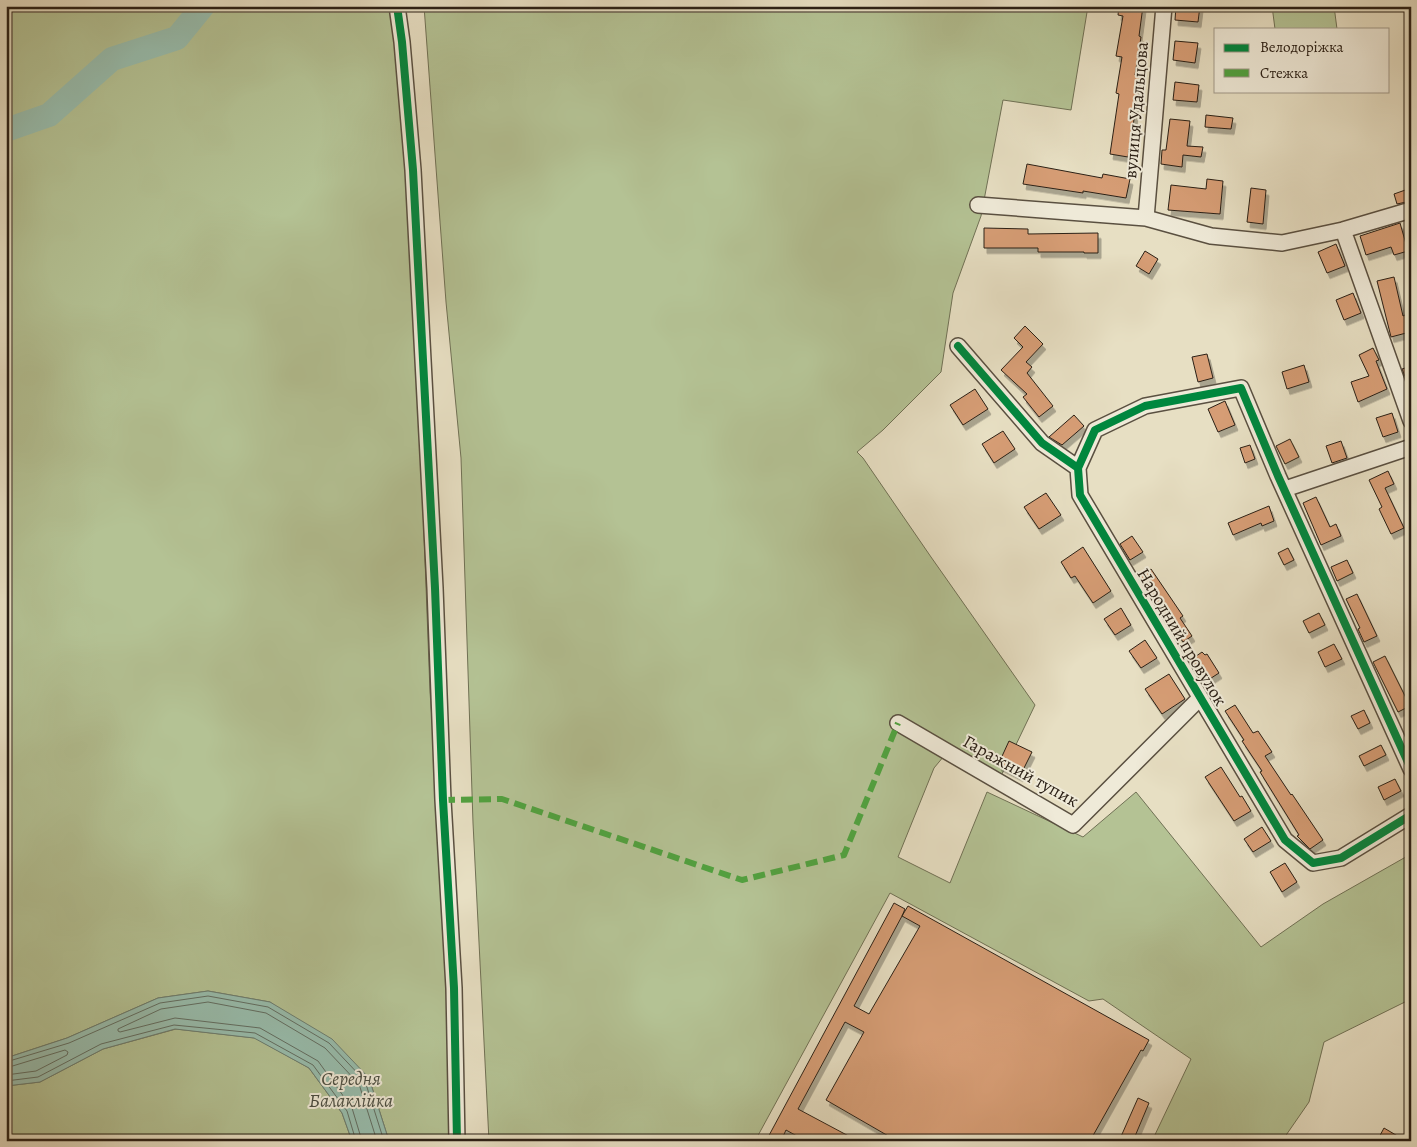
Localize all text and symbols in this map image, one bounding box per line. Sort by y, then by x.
legend [1214,28,1390,92]
text: Велодоріжка [1260,37,1344,57]
street label: вулиця Удальцова [1118,40,1154,179]
text: Стежка [1260,63,1308,83]
street label: Народний провулок [1131,564,1233,710]
street label: Гаражний тупик [959,729,1083,813]
water label: Середня Балаклійка [309,1066,393,1114]

